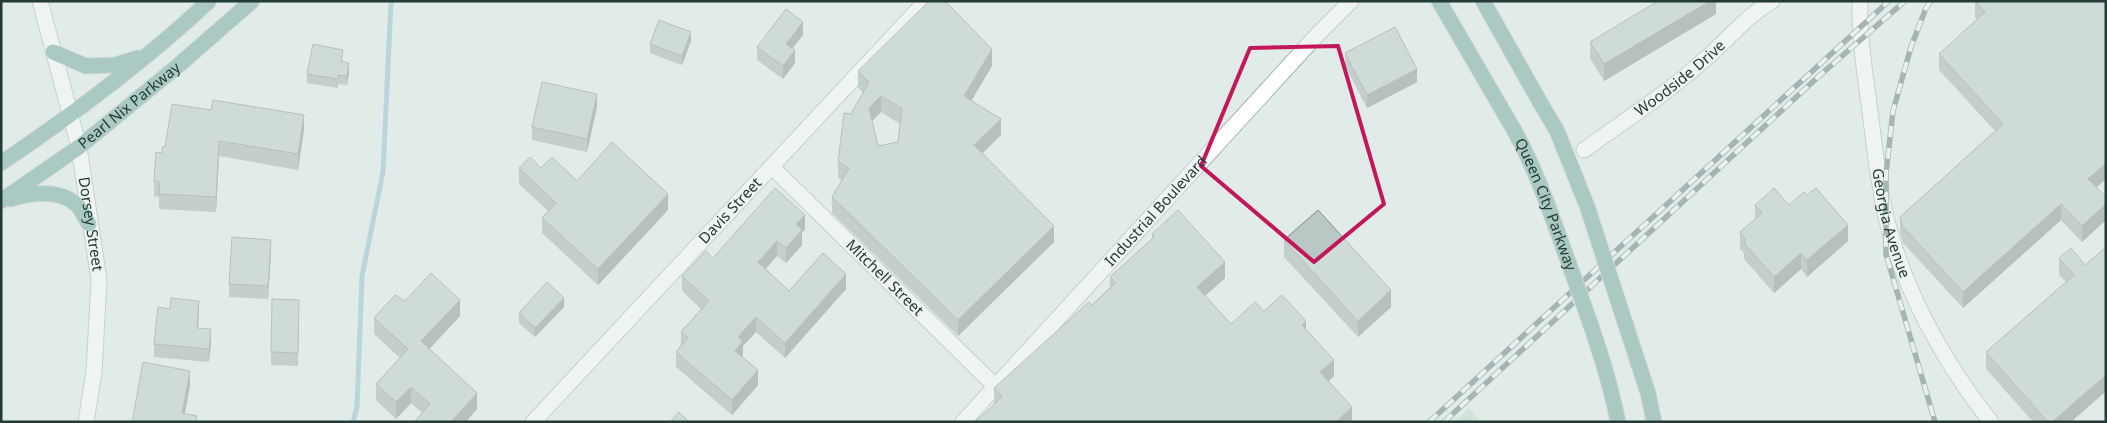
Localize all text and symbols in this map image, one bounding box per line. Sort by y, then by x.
street label: Woodside Drive [1630,35,1729,120]
street label: Pearl Nix Parkway [73,57,184,153]
street label: Queen City Parkway [1511,134,1582,273]
street label: Industrial Boulevard [1100,151,1211,270]
street label: Georgia Avenue [1868,167,1916,281]
street label: Davis Street [694,172,766,248]
street label: Dorsey Street [75,175,109,273]
street label: Mitchell Street [842,234,929,320]

